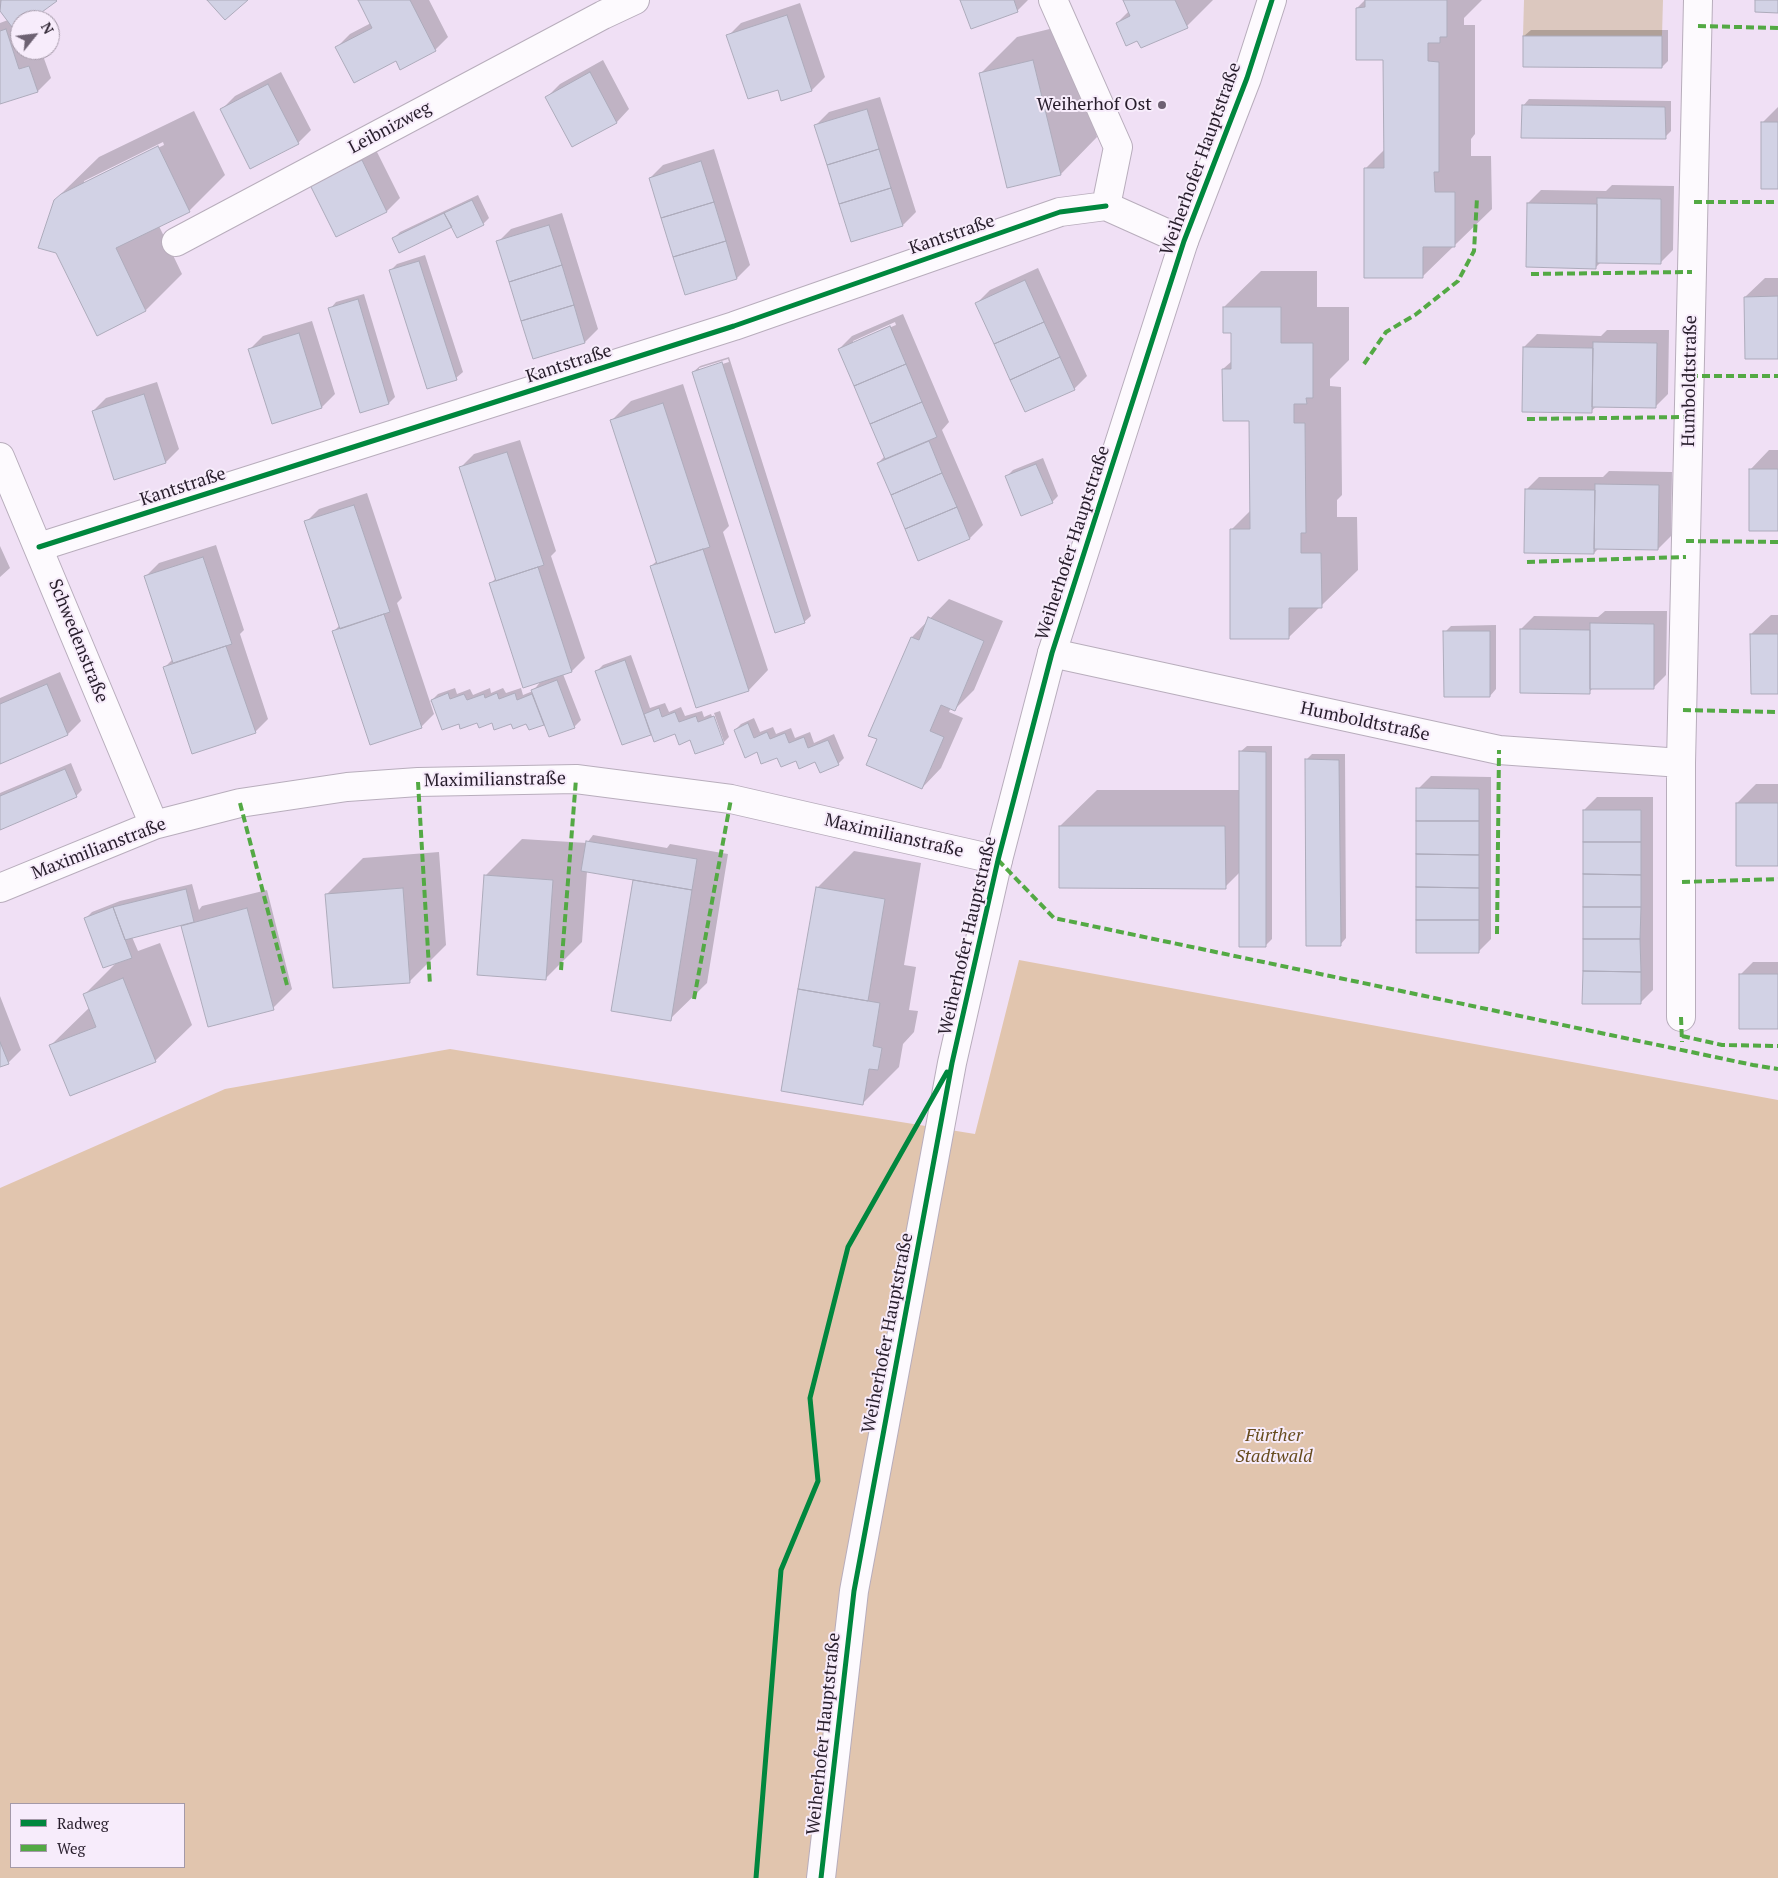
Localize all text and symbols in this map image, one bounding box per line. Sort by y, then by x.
north arrow [10,10,60,60]
text: N [37,19,59,37]
street label: Weiherhofer Hauptstraße [1156,60,1246,258]
place label: Weiherhof Ost [1037,94,1152,116]
street label: Leibnizweg [345,97,435,159]
marker: Weiherhof Ost [1156,99,1168,111]
street label: Kantstraße [906,210,998,260]
street label: Humboldtstraße [1678,315,1702,447]
street label: Kantstraße [523,340,615,388]
street label: Weiherhofer Hauptstraße [1031,443,1115,643]
street label: Kantstraße [137,463,229,511]
street label: Schwedenstraße [43,576,113,706]
street label: Humboldtstraße [1298,698,1432,746]
street label: Maximilianstraße [424,768,566,792]
street label: Maximilianstraße [822,810,966,862]
street label: Maximilianstraße [29,813,169,885]
street label: Weiherhofer Hauptstraße [935,834,1001,1038]
street label: Weiherhofer Hauptstraße [858,1231,918,1435]
park label: Fürther Stadtwald [1235,1425,1313,1468]
street label: Weiherhofer Hauptstraße [803,1632,845,1836]
legend [10,1803,185,1868]
text: Radweg [57,1813,109,1833]
text: Weg [57,1838,85,1858]

